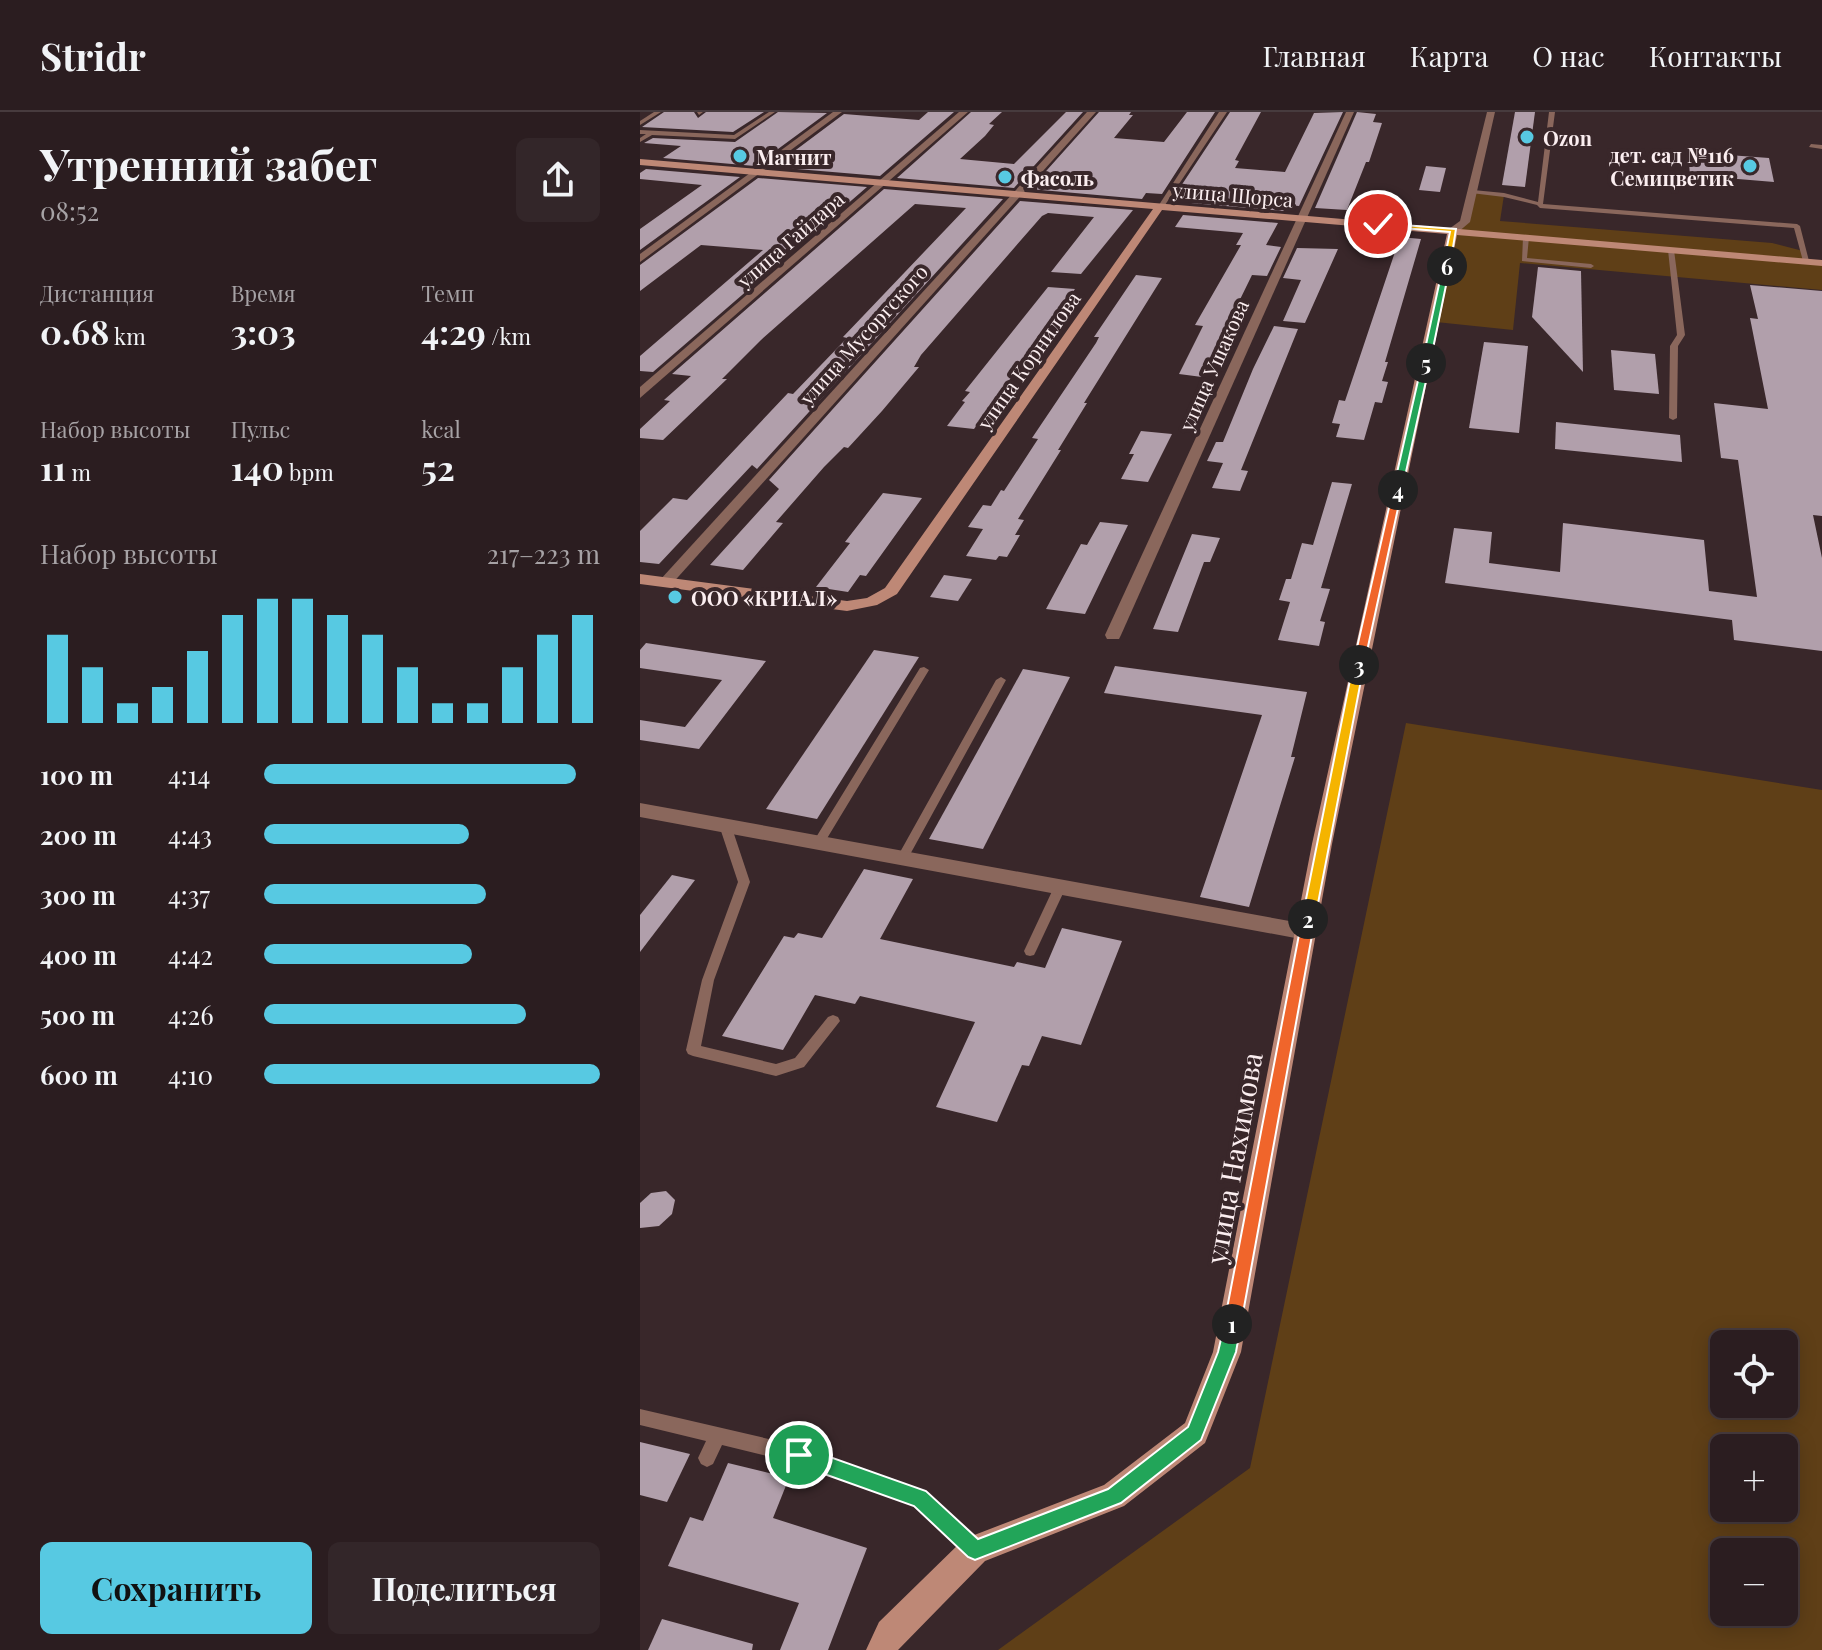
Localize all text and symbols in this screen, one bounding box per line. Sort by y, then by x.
text: Stridr [40,30,146,81]
text: Главная [1263,37,1366,74]
text: Карта [1410,37,1488,74]
text: О нас [1532,37,1605,74]
text: Контакты [1649,37,1782,74]
place label: Ozon [1543,124,1593,151]
marker: Ozon [1518,128,1536,146]
text: Утренний забег [40,133,377,192]
button: share [516,138,600,222]
place label: дет. сад №116 Семицветик [1609,141,1735,191]
place label: Магнит [756,143,832,170]
marker: Магнит [731,147,749,165]
marker: дет. сад №116 Семицветик [1741,157,1759,175]
place label: Фасоль [1021,164,1094,191]
marker: Фасоль [996,168,1014,186]
street label: улица Щорса [1171,175,1294,213]
street label: улица Гайдара [730,185,849,294]
pin [1344,190,1412,258]
text: 08:52 [40,193,99,228]
icon: check [1356,202,1400,246]
pin: 6 [1427,246,1467,286]
text: 6 [1441,251,1453,281]
street label: улица Мусоргского [792,258,933,411]
text: Дистанция [40,278,154,308]
text: Время [231,278,296,308]
text: Темп [421,278,474,308]
street label: улица Корнилова [970,286,1086,435]
street label: улица Ушакова [1172,295,1254,436]
text: 0.68 [40,308,109,354]
text: 3:03 [231,308,296,354]
text: 4:29 [421,308,486,354]
text: km [109,321,146,351]
text: /km [486,321,531,351]
pin: 5 [1406,343,1446,383]
text: 5 [1421,348,1431,378]
text: Набор высоты [40,414,190,444]
text: Пульс [231,414,290,444]
text: kcal [421,414,461,444]
text: 11 [40,444,66,490]
text: 140 [231,444,284,490]
text: 52 [421,444,455,490]
text: m [66,457,91,487]
text: bpm [284,457,334,487]
pin: 4 [1378,470,1418,510]
text: 4 [1392,475,1404,505]
text: Набор высоты [40,536,218,571]
text: 217–223 m [487,536,600,571]
place label: ООО «КРИАЛ» [691,584,837,611]
marker: ООО «КРИАЛ» [666,588,684,606]
pin: 3 [1339,645,1379,685]
text: 3 [1354,650,1364,680]
text: 100 m [40,757,113,792]
text: 4:14 [168,757,210,792]
text: 200 m [40,817,117,852]
text: 4:43 [168,817,212,852]
text: 300 m [40,877,116,912]
text: 4:37 [168,877,210,912]
pin: 2 [1288,899,1328,939]
text: 2 [1302,904,1314,934]
text: 400 m [40,937,117,972]
text: 4:42 [168,937,213,972]
text: 500 m [40,997,115,1032]
text: 4:26 [168,997,214,1032]
street label: улица Нахимова [1196,1049,1270,1268]
text: 600 m [40,1057,118,1092]
text: 4:10 [168,1057,213,1092]
pin: 1 [1212,1304,1252,1344]
text: 1 [1228,1309,1236,1339]
map controls [1710,1330,1798,1626]
button: locate [1710,1330,1798,1418]
pin [765,1421,833,1489]
icon: arrive [777,1433,821,1477]
button: + [1710,1434,1798,1522]
button: − [1710,1538,1798,1626]
button: Сохранить [40,1542,312,1634]
button: Поделиться [328,1542,600,1634]

